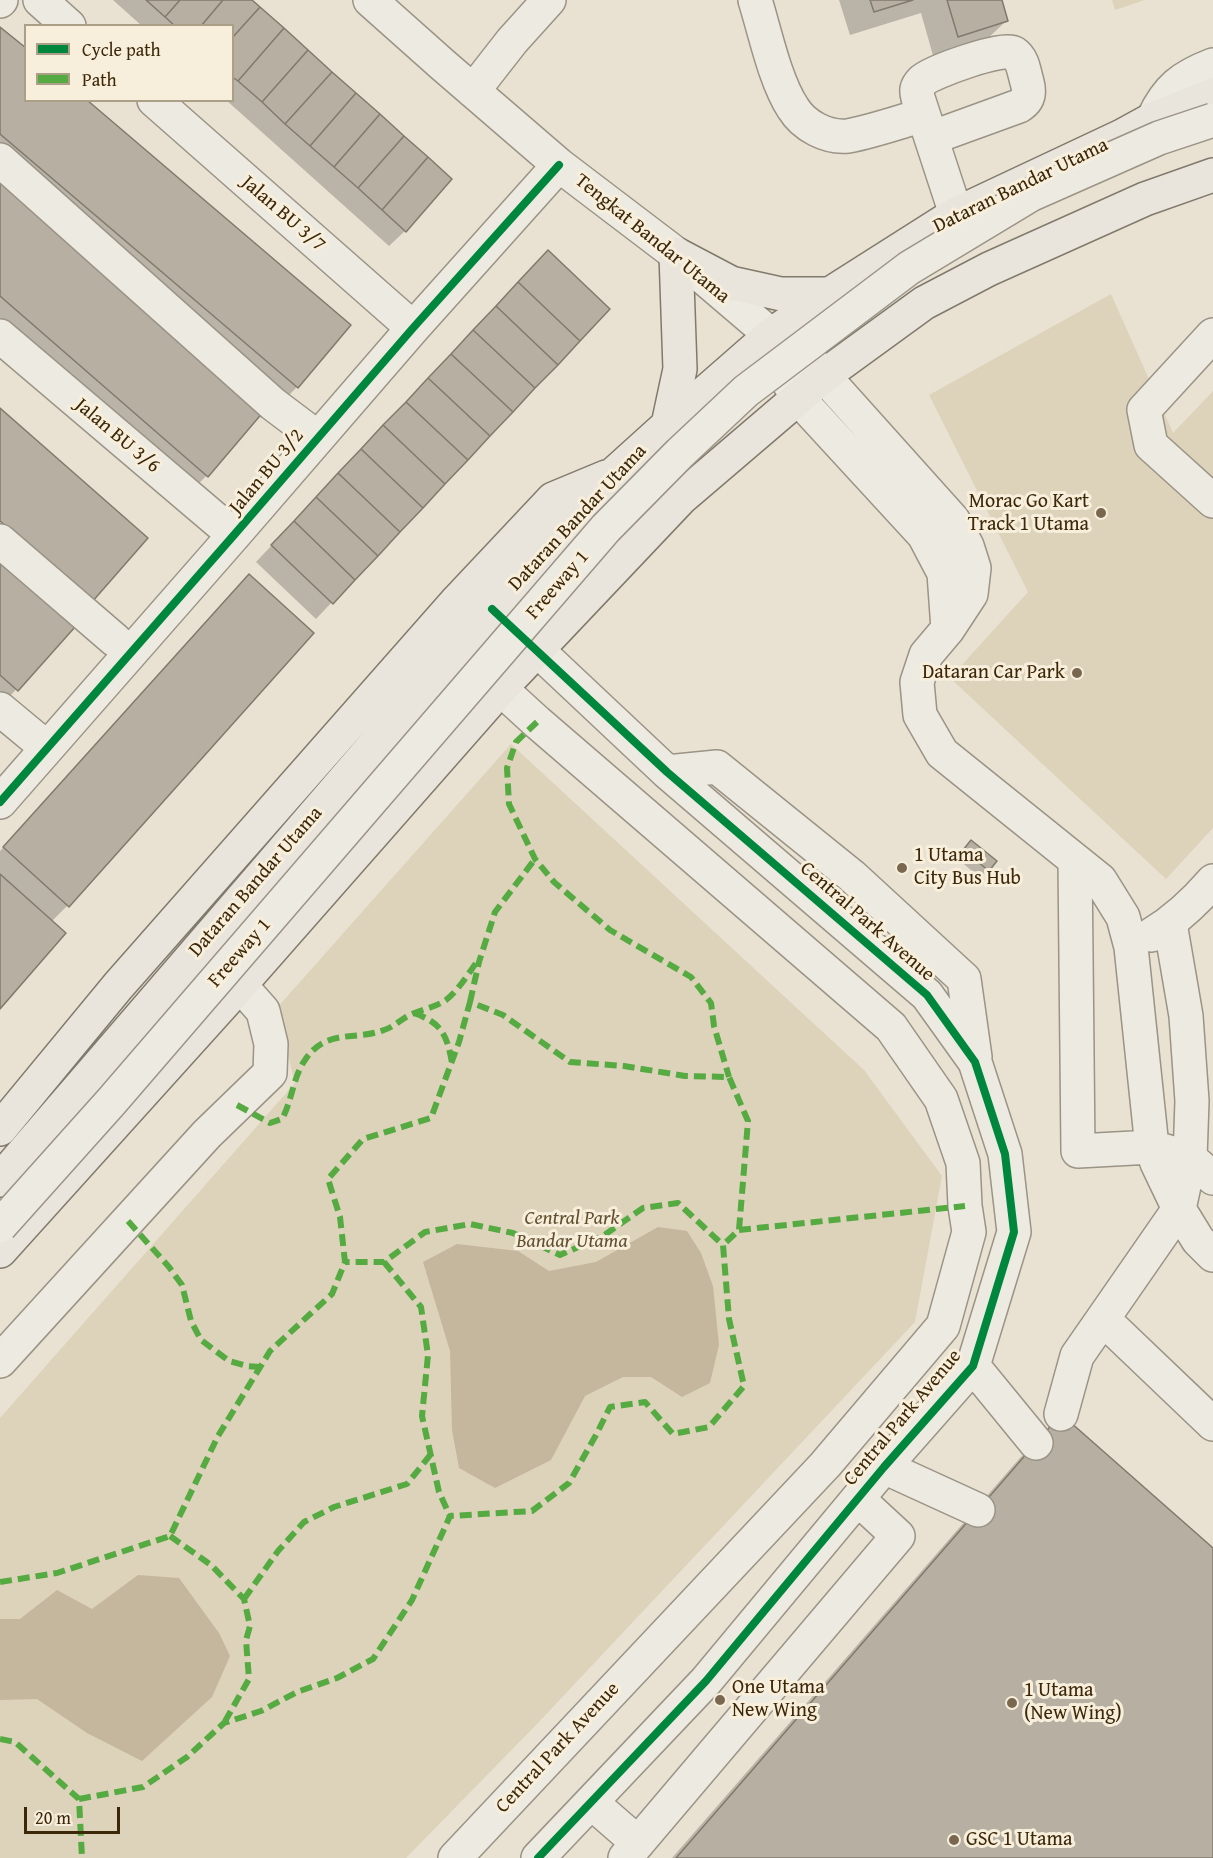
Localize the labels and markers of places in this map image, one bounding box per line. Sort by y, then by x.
place label: Morac Go Kart Track 1 Utama [968,490,1089,537]
marker: Morac Go Kart Track 1 Utama [1094,506,1108,520]
place label: Dataran Car Park [922,661,1065,685]
marker: Dataran Car Park [1070,666,1084,680]
place label: 1 Utama City Bus Hub [914,844,1021,891]
marker: 1 Utama City Bus Hub [895,861,909,875]
place label: One Utama New Wing [732,1676,825,1723]
place label: 1 Utama (New Wing) [1024,1679,1122,1726]
marker: One Utama New Wing [713,1693,727,1707]
marker: 1 Utama (New Wing) [1005,1696,1019,1710]
place label: GSC 1 Utama [966,1828,1072,1852]
marker: GSC 1 Utama [947,1833,961,1847]

